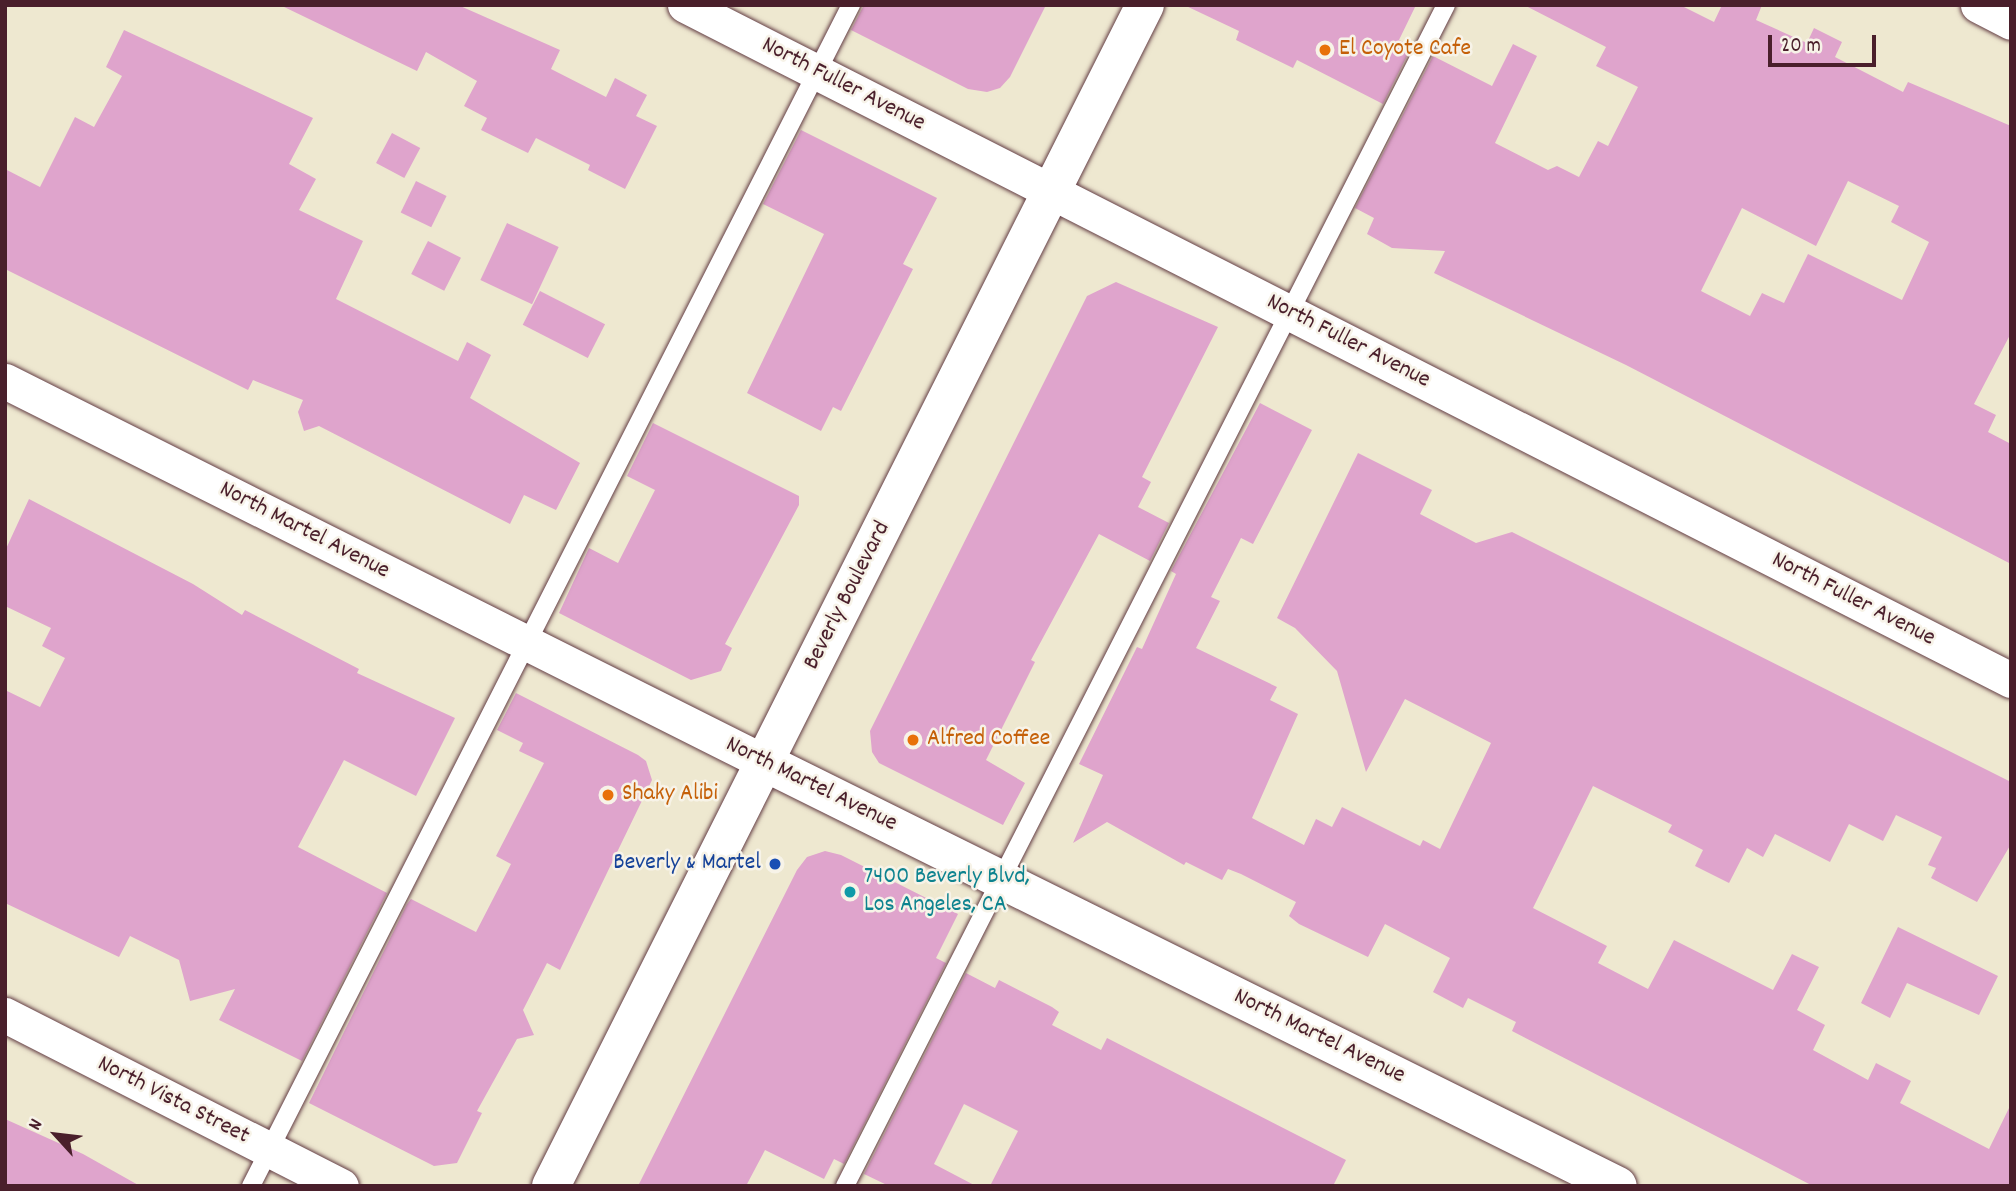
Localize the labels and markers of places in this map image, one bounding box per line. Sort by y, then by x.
place label: El Coyote Cafe [1339,36,1471,64]
marker: El Coyote Cafe [1317,42,1333,58]
place label: Alfred Coffee [927,726,1050,754]
marker: Alfred Coffee [905,732,921,748]
place label: Shaky Alibi [622,781,718,809]
marker: Shaky Alibi [600,787,616,803]
place label: Beverly & Martel [613,850,761,878]
marker: Beverly & Martel [767,856,783,872]
place label: 7400 Beverly Blvd, Los Angeles, CA [864,864,1030,920]
marker: 7400 Beverly Blvd, Los Angeles, CA [842,884,858,900]

